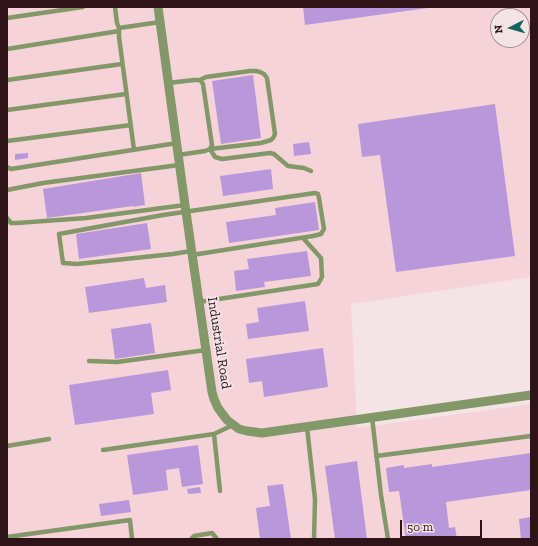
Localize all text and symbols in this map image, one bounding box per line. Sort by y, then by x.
north arrow [490,8,530,48]
text: N [492,24,505,34]
street label: Industrial Road [203,296,235,390]
scale bar [402,512,484,538]
text: 50 m [407,520,433,534]

